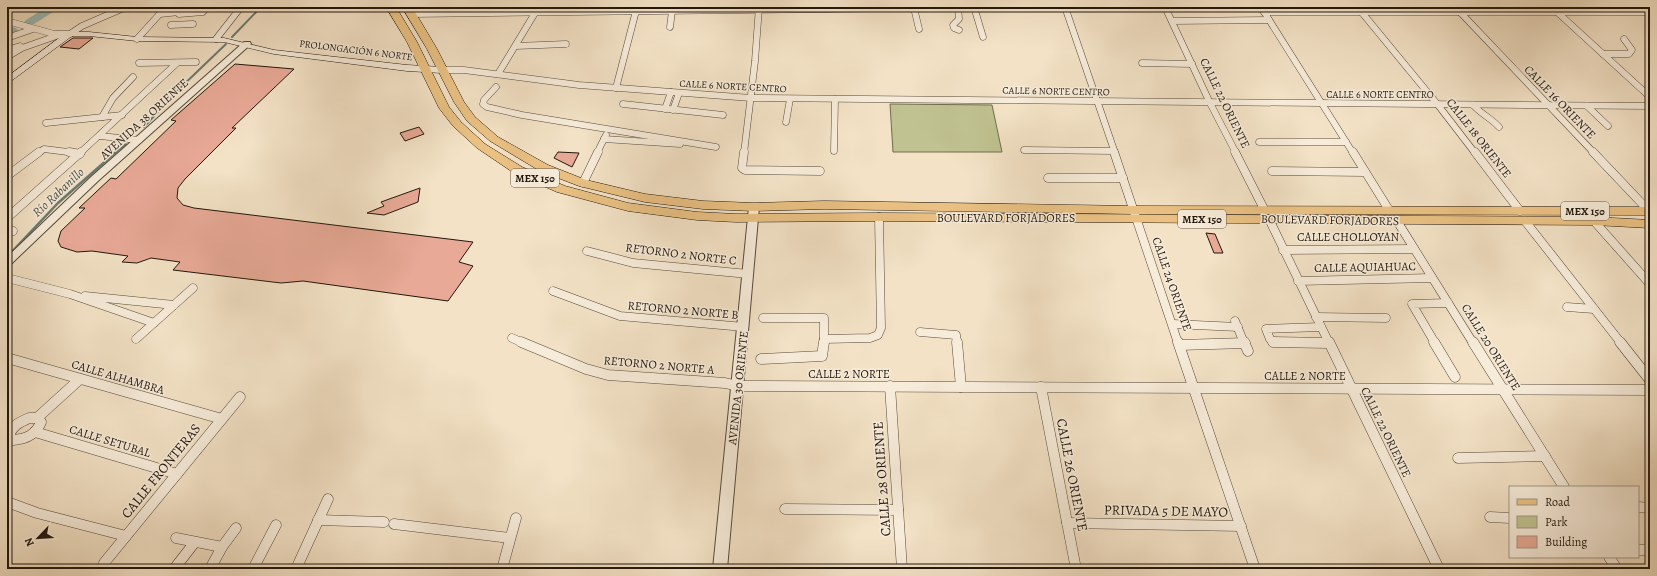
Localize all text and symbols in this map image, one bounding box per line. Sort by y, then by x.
street label: PROLONGACIÓN 6 NORTE [299,37,414,63]
street label: CALLE 22 ORIENTE [1196,55,1254,151]
street label: CALLE 16 ORIENTE [1521,62,1599,142]
street label: AVENIDA 38 ORIENTE [96,75,192,164]
street label: CALLE 6 NORTE CENTRO [679,77,787,95]
street label: CALLE 6 NORTE CENTRO [1002,84,1110,98]
street label: CALLE 6 NORTE CENTRO [1326,88,1434,101]
street label: CALLE 18 ORIENTE [1443,95,1515,181]
water label: Río Rabanillo [28,164,88,220]
road number: MEX 150 [511,169,559,187]
road number: MEX 150 [1561,202,1609,220]
street label: BOULEVARD FORJADORES [937,210,1075,226]
road number: MEX 150 [1178,210,1226,228]
street label: BOULEVARD FORJADORES [1261,211,1399,229]
street label: CALLE CHOLLOYAN [1297,229,1399,245]
street label: CALLE 24 ORIENTE [1148,235,1196,333]
street label: RETORNO 2 NORTE C [625,239,737,269]
street label: CALLE AQUIAHUAC [1314,258,1416,276]
street label: RETORNO 2 NORTE B [627,297,739,323]
street label: CALLE 20 ORIENTE [1458,301,1524,393]
street label: AVENIDA 30 ORIENTE [724,330,752,447]
street label: RETORNO 2 NORTE A [603,352,716,378]
street label: CALLE ALHAMBRA [70,356,167,398]
street label: CALLE 2 NORTE [808,366,890,382]
street label: CALLE 2 NORTE [1264,368,1346,384]
street label: CALLE 22 ORIENTE [1357,384,1415,480]
street label: CALLE 26 ORIENTE [1052,417,1092,533]
street label: CALLE FRONTERAS [117,420,205,522]
street label: CALLE SETUBAL [67,421,153,461]
street label: CALLE 28 ORIENTE [869,421,895,537]
legend [1509,486,1639,558]
text: Road [1545,494,1571,510]
street label: PRIVADA 5 DE MAYO [1104,500,1229,522]
text: Park [1545,514,1568,530]
north arrow [18,518,58,558]
text: Building [1545,534,1587,550]
text: N [21,535,38,549]

